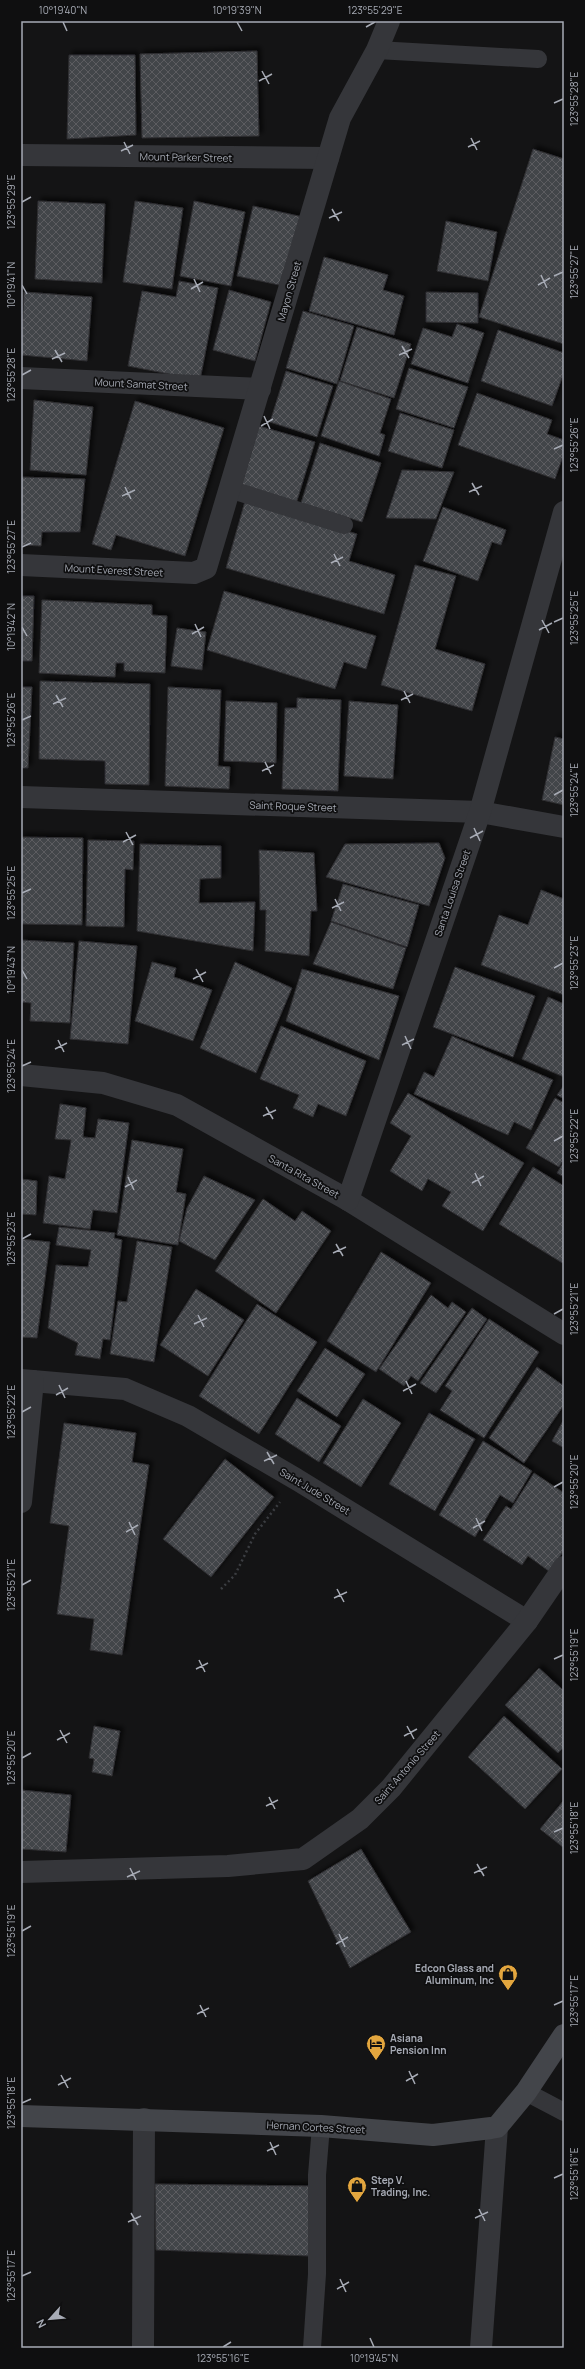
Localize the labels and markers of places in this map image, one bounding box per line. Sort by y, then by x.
place label: Edcon Glass and Aluminum, Inc [415,1961,494,1987]
shop icon: Edcon Glass and Aluminum, Inc [497,1963,519,1991]
place label: Asiana Pension Inn [390,2031,446,2057]
hotel icon: Asiana Pension Inn [365,2033,387,2061]
place label: Step V. Trading, Inc. [371,2173,430,2199]
shop icon: Step V. Trading, Inc. [346,2175,368,2203]

